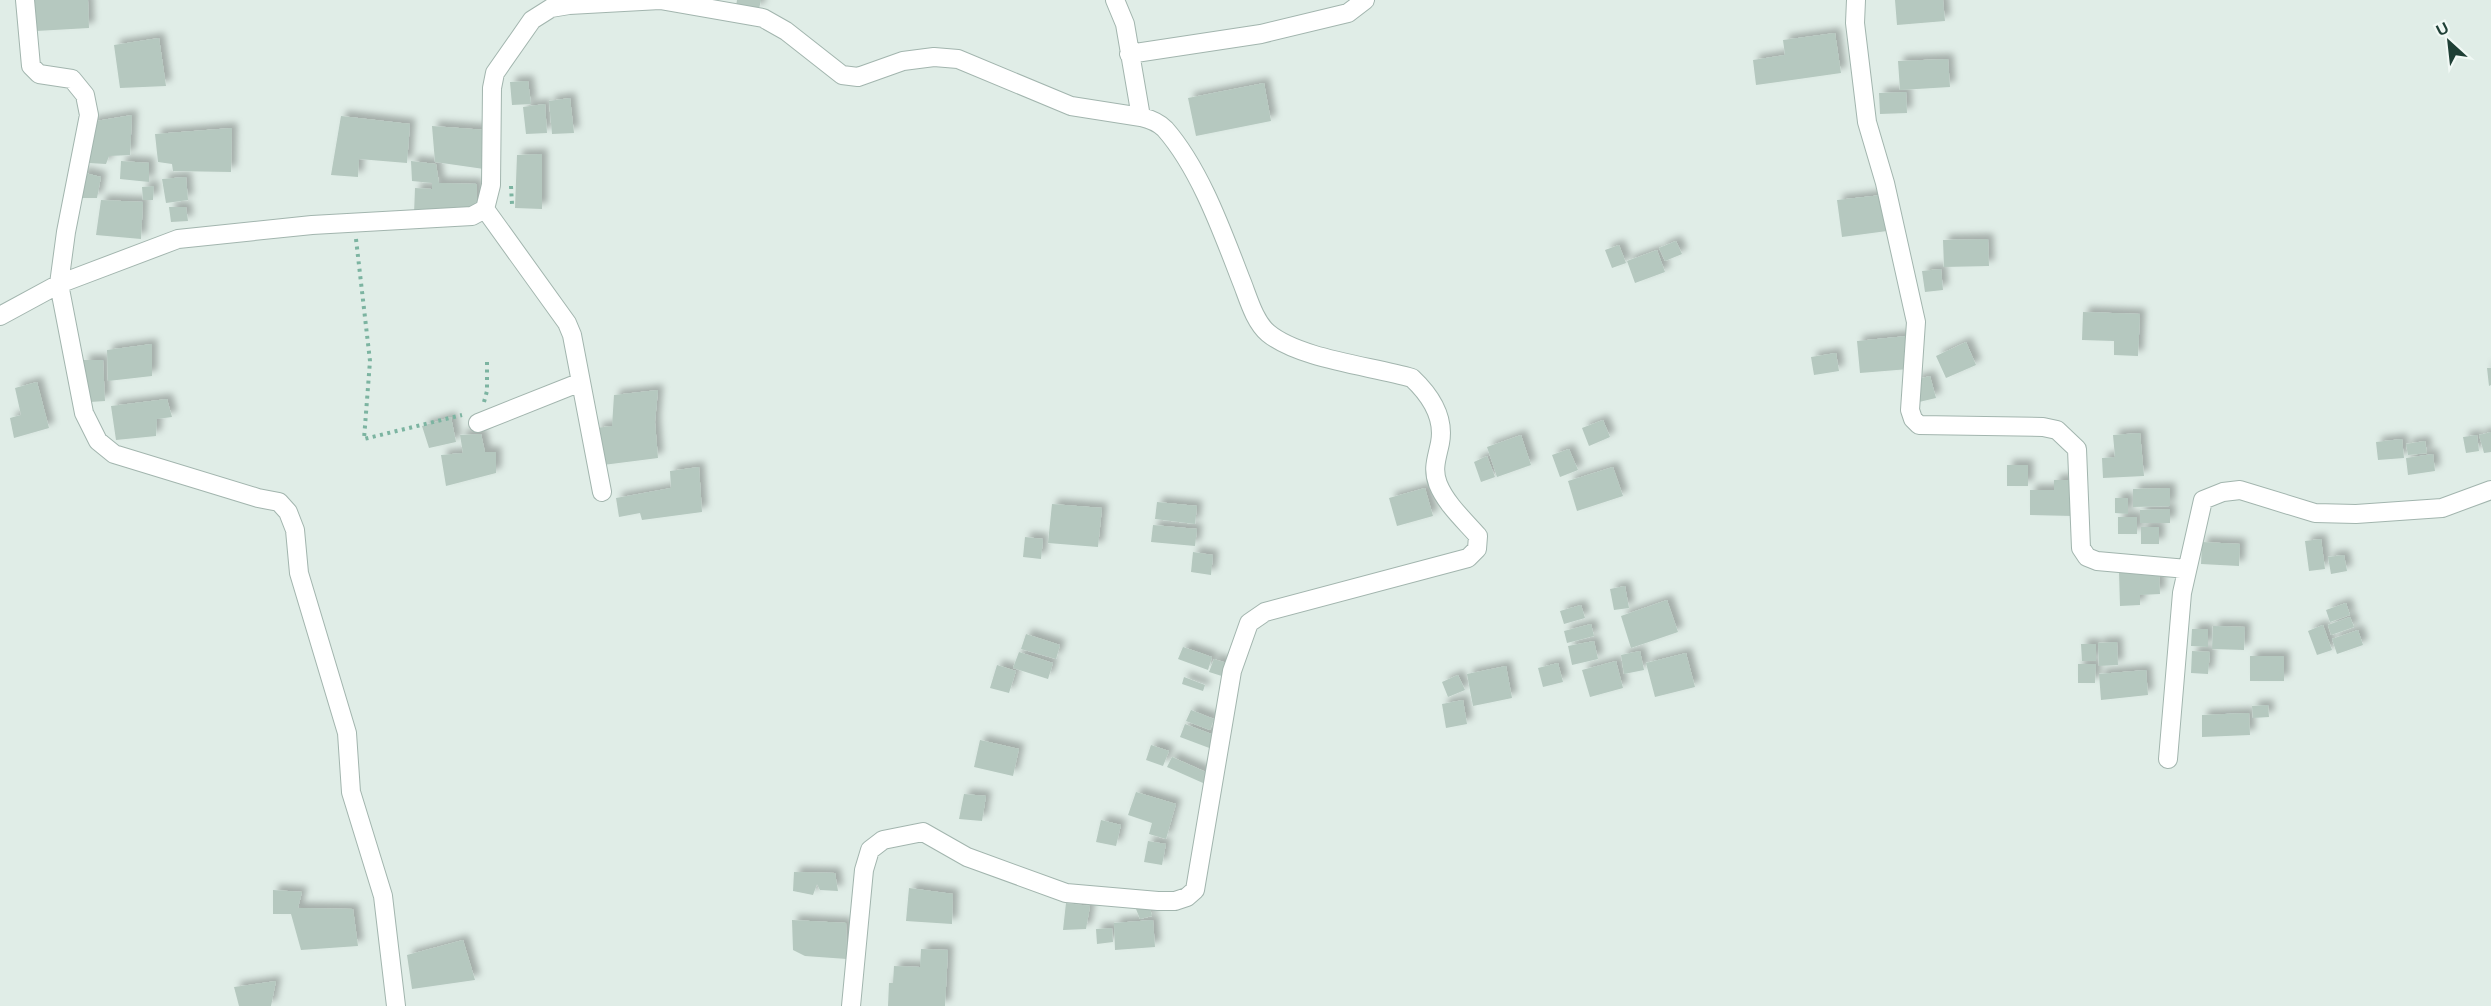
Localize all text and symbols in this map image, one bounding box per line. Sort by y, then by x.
north arrow [2419,12,2479,72]
text: U [2433,19,2451,39]

